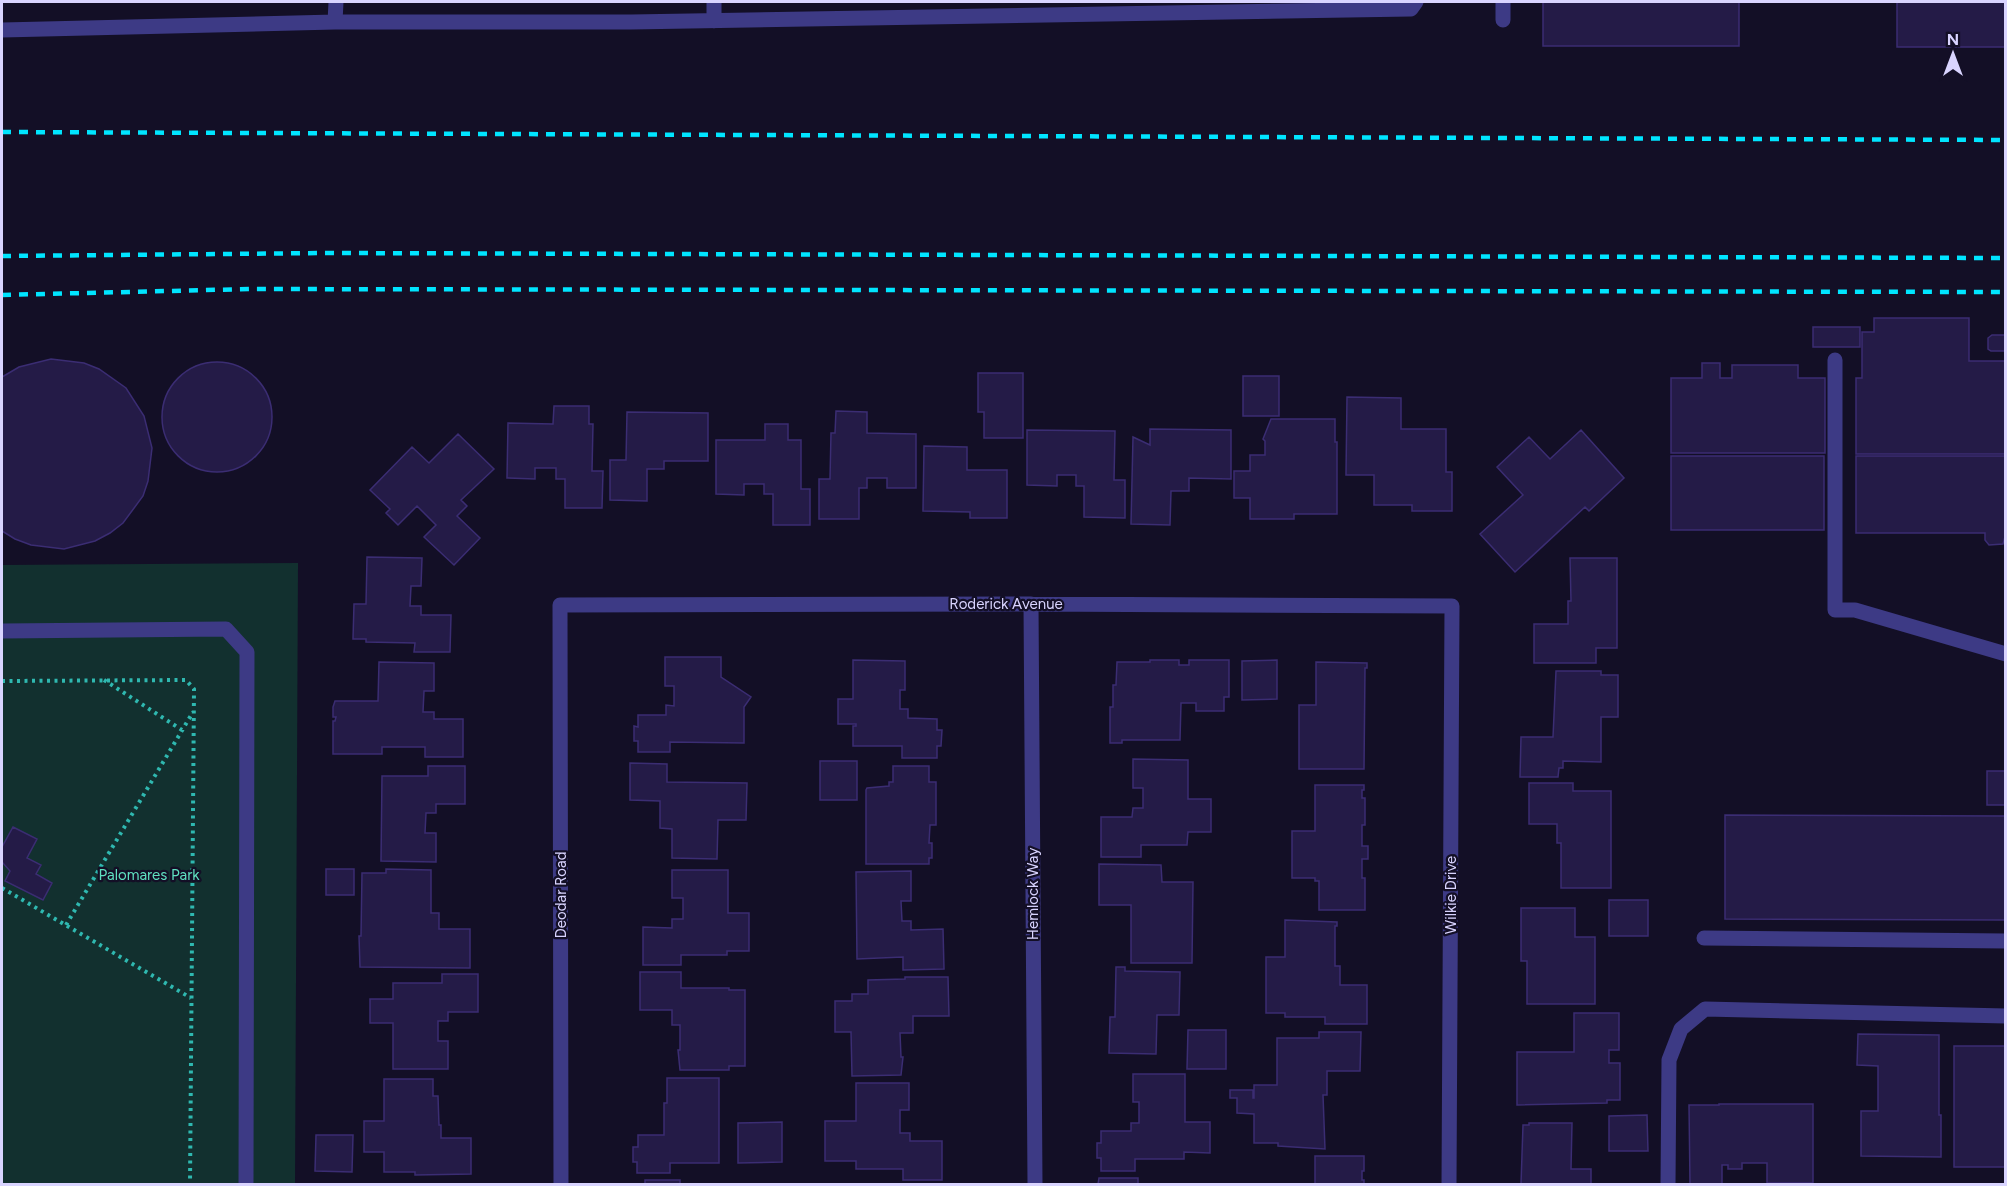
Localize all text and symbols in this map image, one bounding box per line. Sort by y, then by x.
north arrow [1923,24,1983,84]
text: N [1947,30,1959,49]
street label: Roderick Avenue [949,595,1063,613]
street label: Hemlock Way [1024,848,1042,940]
street label: Deodar Road [552,852,570,938]
street label: Wilkie Drive [1442,856,1460,934]
park label: Palomares Park [98,866,200,884]

